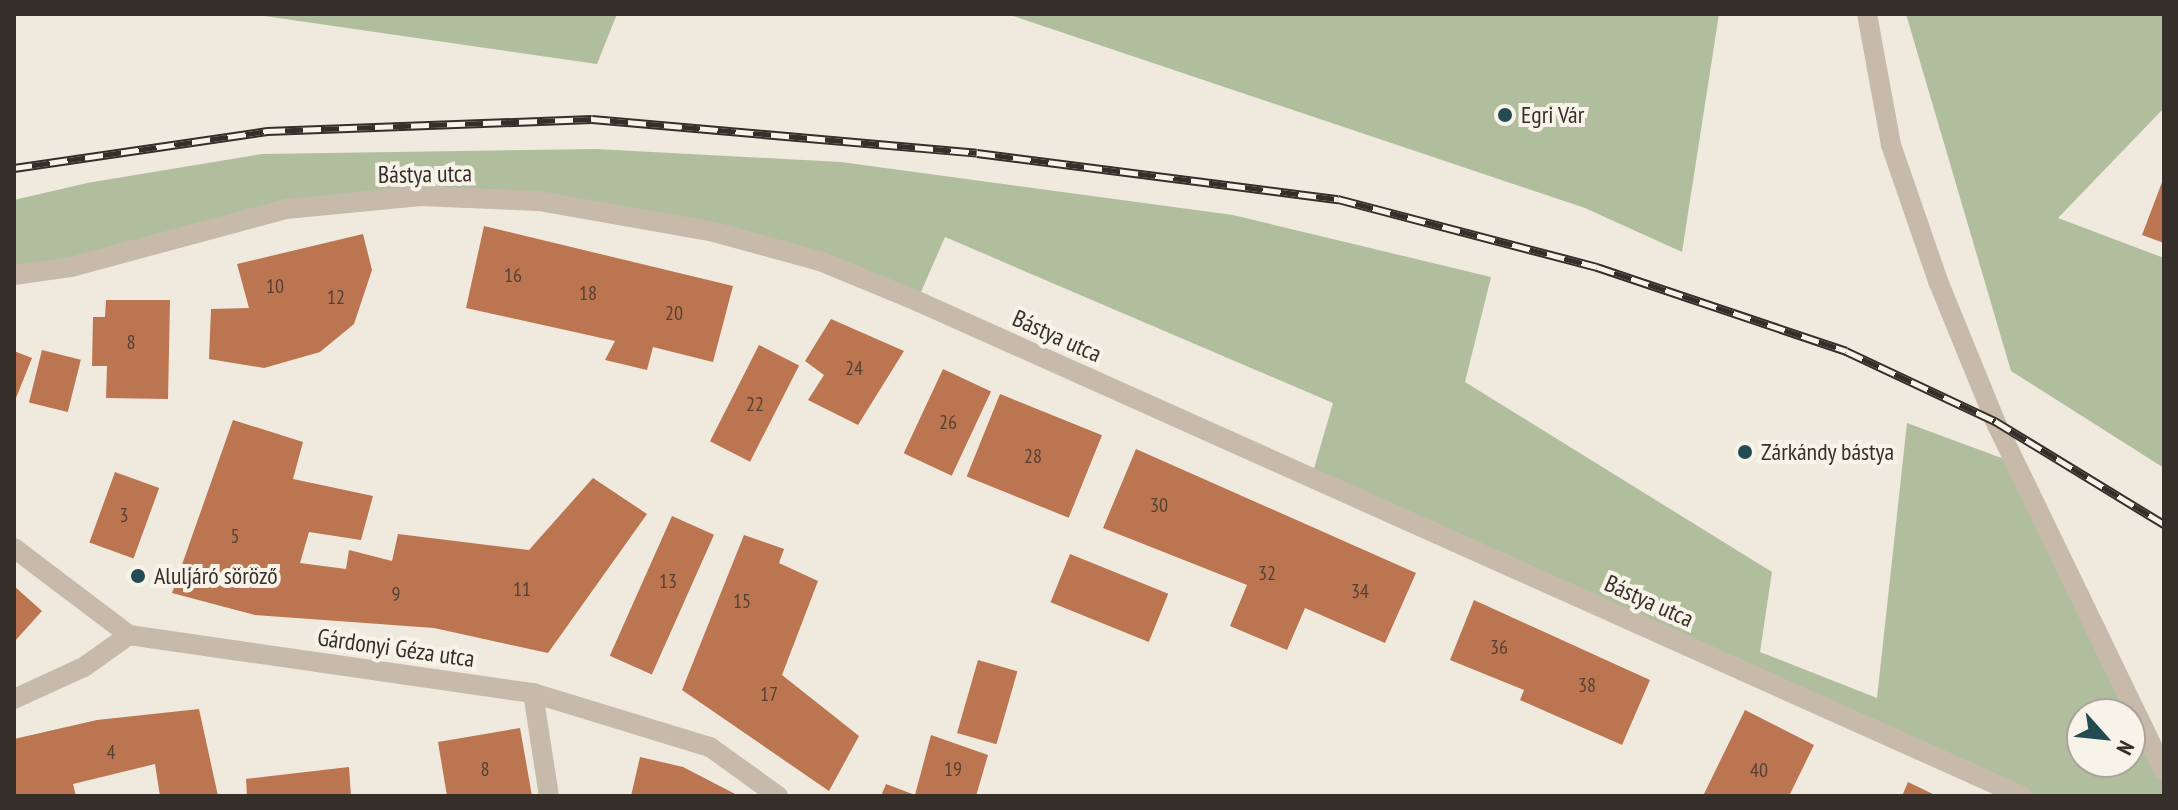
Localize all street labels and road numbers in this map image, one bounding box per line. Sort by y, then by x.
street label: Bástya utca [378,159,472,189]
street label: Bástya utca [1008,304,1106,368]
street label: Bástya utca [1600,569,1698,633]
street label: Gárdonyi Géza utca [316,623,476,673]

